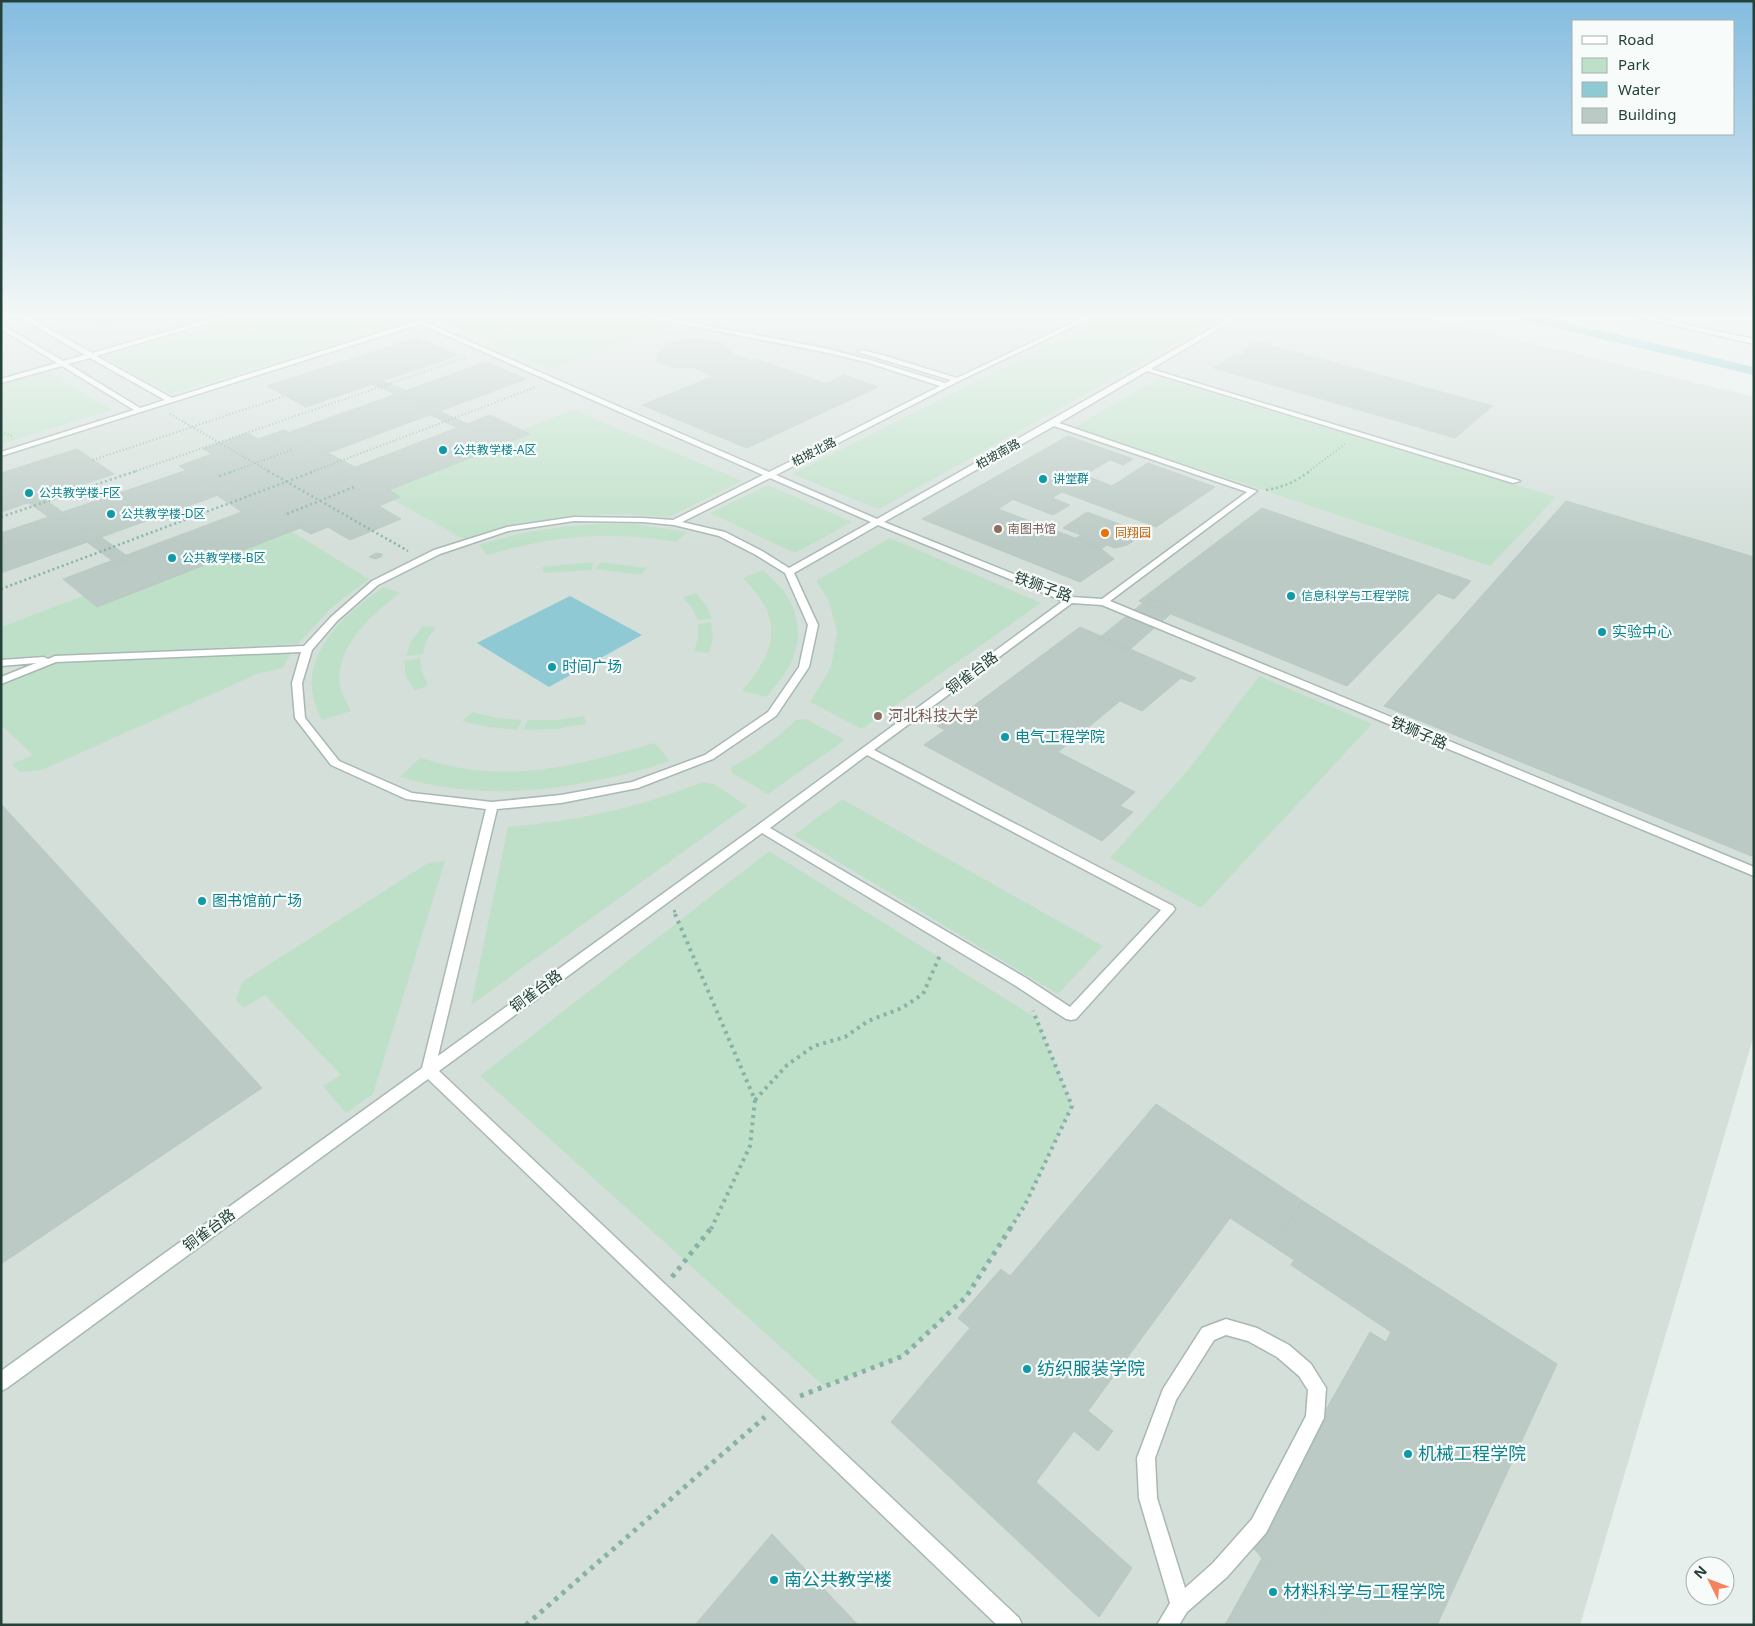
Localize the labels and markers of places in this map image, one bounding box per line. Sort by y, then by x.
place label: 公共教学楼-A区 [453,441,537,458]
marker: 公共教学楼-A区 [437,444,449,456]
place label: 讲堂群 [1053,470,1089,487]
marker: 讲堂群 [1037,473,1049,485]
place label: 公共教学楼-F区 [39,484,121,501]
marker: 公共教学楼-F区 [23,487,35,499]
place label: 公共教学楼-D区 [121,505,206,522]
marker: 公共教学楼-D区 [105,508,117,520]
place label: 南图书馆 [1008,520,1056,537]
marker: 南图书馆 [992,523,1004,535]
place label: 同翔园 [1115,524,1151,541]
marker: 同翔园 [1099,527,1111,539]
place label: 公共教学楼-B区 [182,549,266,566]
marker: 公共教学楼-B区 [166,552,178,564]
place label: 信息科学与工程学院 [1301,587,1409,604]
marker: 信息科学与工程学院 [1285,590,1297,602]
place label: 实验中心 [1612,621,1672,641]
marker: 实验中心 [1596,626,1608,638]
place label: 时间广场 [562,656,622,676]
marker: 时间广场 [546,661,558,673]
place label: 河北科技大学 [888,705,978,725]
marker: 河北科技大学 [872,710,884,722]
place label: 电气工程学院 [1015,726,1105,746]
marker: 电气工程学院 [999,731,1011,743]
place label: 图书馆前广场 [212,890,302,910]
marker: 图书馆前广场 [196,895,208,907]
place label: 纺织服装学院 [1037,1356,1145,1380]
marker: 纺织服装学院 [1021,1363,1033,1375]
place label: 机械工程学院 [1418,1441,1526,1465]
marker: 机械工程学院 [1402,1448,1414,1460]
place label: 南公共教学楼 [784,1567,892,1591]
marker: 南公共教学楼 [768,1574,780,1586]
place label: 材料科学与工程学院 [1283,1579,1445,1603]
marker: 材料科学与工程学院 [1267,1586,1279,1598]

